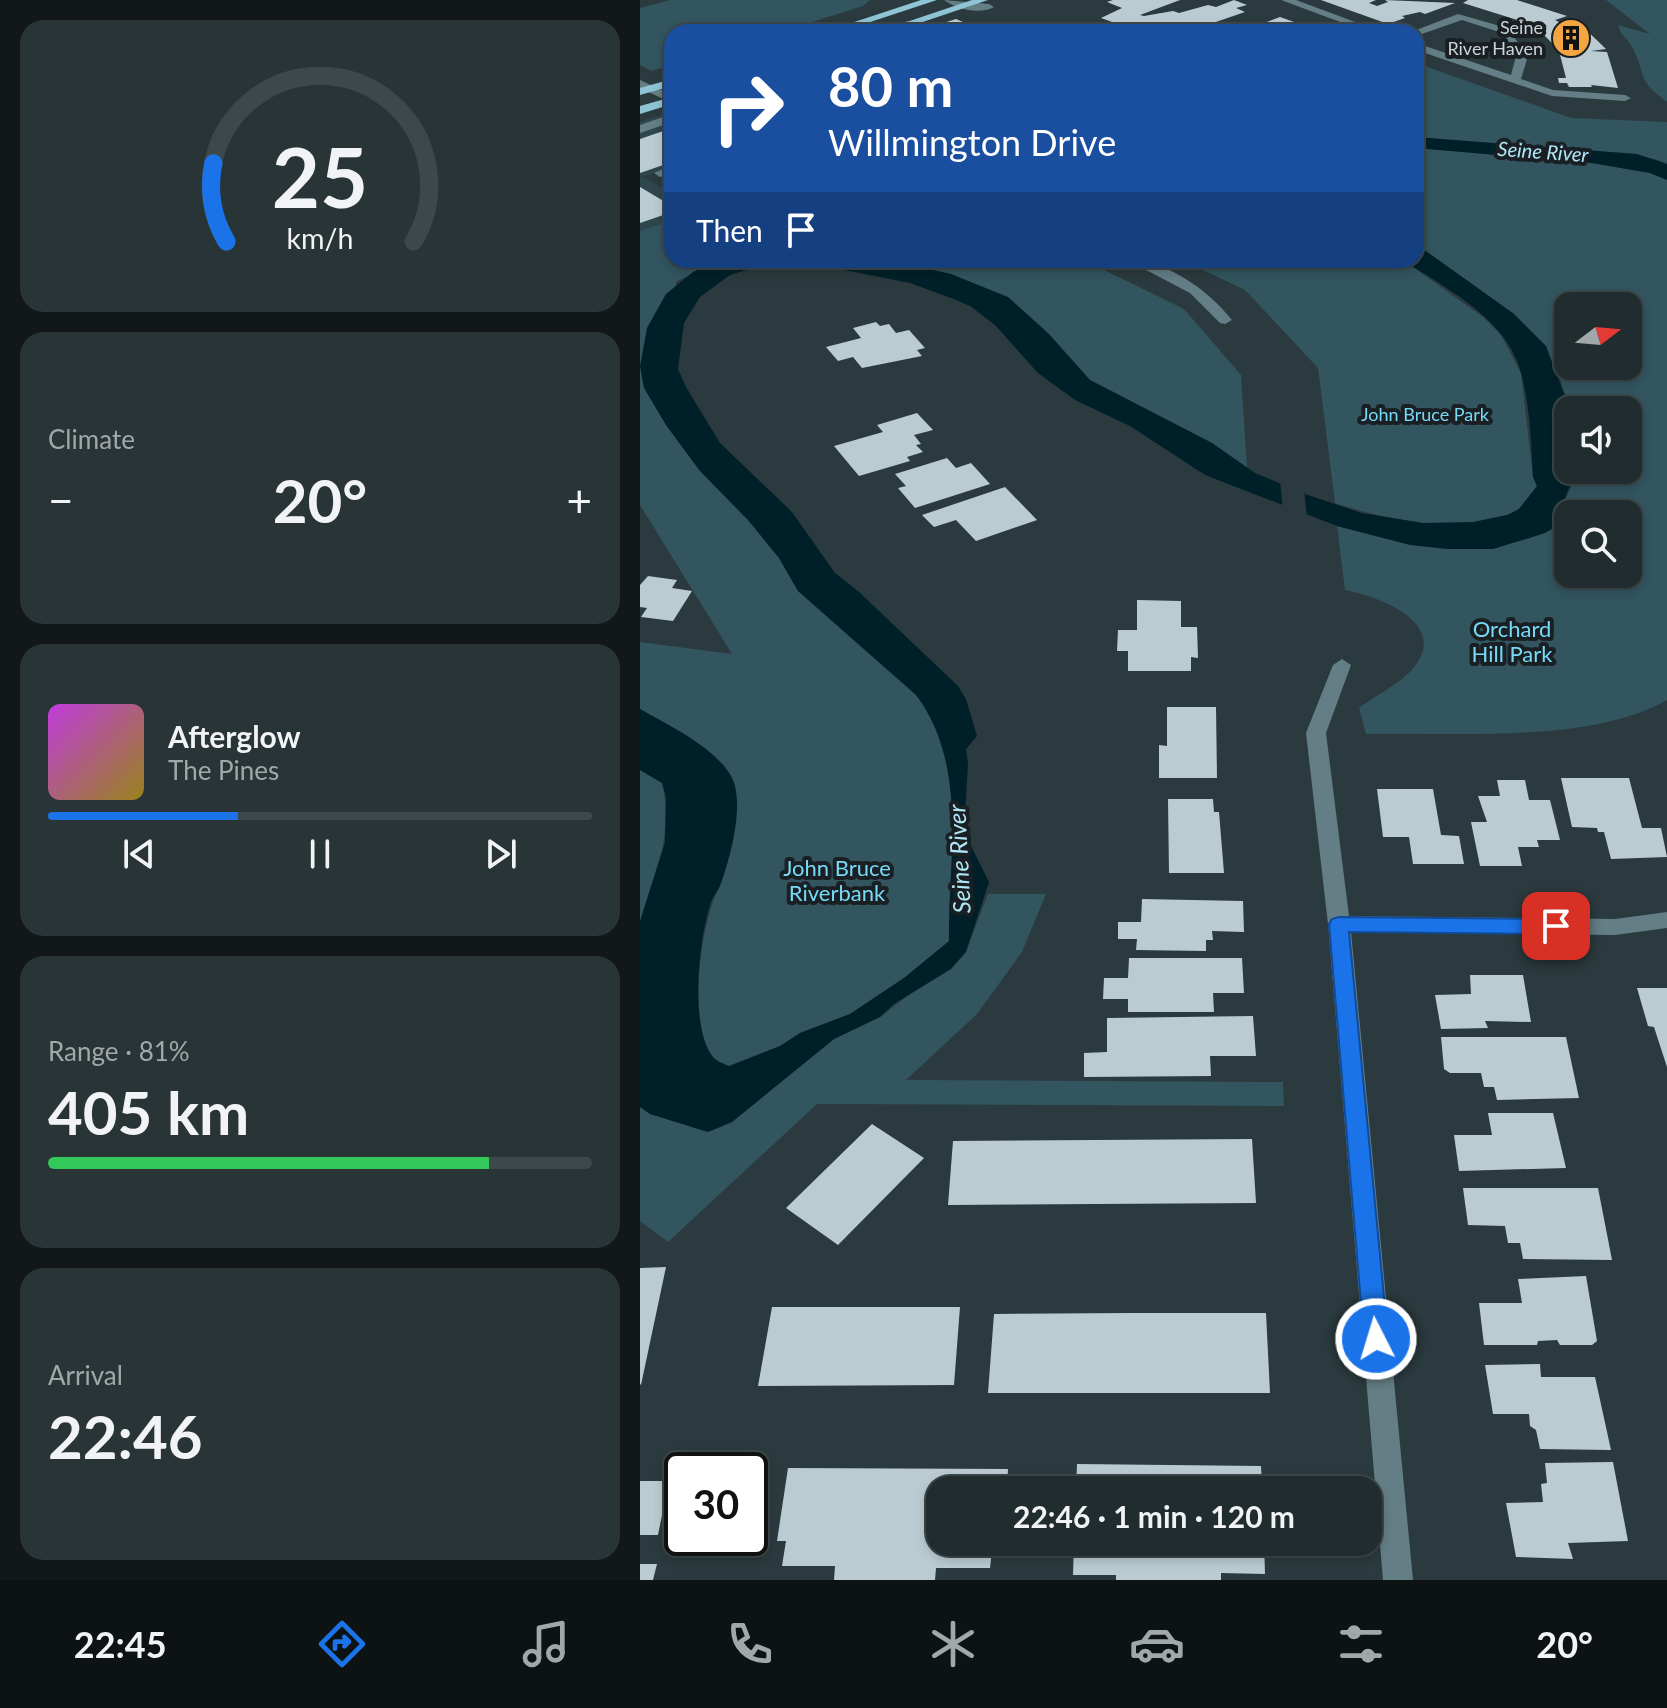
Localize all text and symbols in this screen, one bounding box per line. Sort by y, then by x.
place label: Seine River Haven [1447,16,1543,59]
building icon: Seine River Haven [1550,17,1592,59]
text: 80 m [828,52,953,119]
icon: right [696,56,800,160]
text: Willmington Drive [828,120,1116,164]
text: 25 [272,126,368,226]
water label: Seine River [1497,136,1590,166]
icon: arrive [779,208,823,252]
text: Then [696,212,763,248]
text: km/h [287,221,353,255]
north arrow [1554,292,1642,380]
map controls [1554,292,1642,588]
button: sound [1554,396,1642,484]
park label: John Bruce Park [1361,403,1490,425]
text: Climate [48,423,135,455]
text: 20° [273,464,367,536]
text: − [48,474,74,526]
text: + [566,474,592,526]
button: search [1554,500,1642,588]
park label: Orchard Hill Park [1472,615,1553,667]
text: Afterglow [168,718,301,754]
text: The Pines [168,754,279,786]
water label: Seine River [941,803,976,914]
icon: previous [117,832,161,876]
icon: pause [298,832,342,876]
icon: next [479,832,523,876]
park label: John Bruce Riverbank [783,854,891,906]
pin [1522,892,1590,960]
icon: arrive [1534,904,1578,948]
text: Range · 81% [48,1035,190,1067]
text: 405 km [48,1076,249,1148]
position arrow [1334,1297,1418,1381]
text: Arrival [48,1359,123,1391]
text: 22:46 [48,1400,203,1472]
speed limit sign: 30 [664,1452,768,1556]
text: 22:46 · 1 min · 120 m [1013,1498,1295,1534]
icon: directions [314,1616,370,1672]
icon: music [518,1616,574,1672]
icon: phone [722,1616,778,1672]
icon: climate [925,1616,981,1672]
icon: car [1129,1616,1185,1672]
icon: filters [1333,1616,1389,1672]
text: 22:45 [74,1622,167,1666]
text: 20° [1536,1622,1593,1666]

